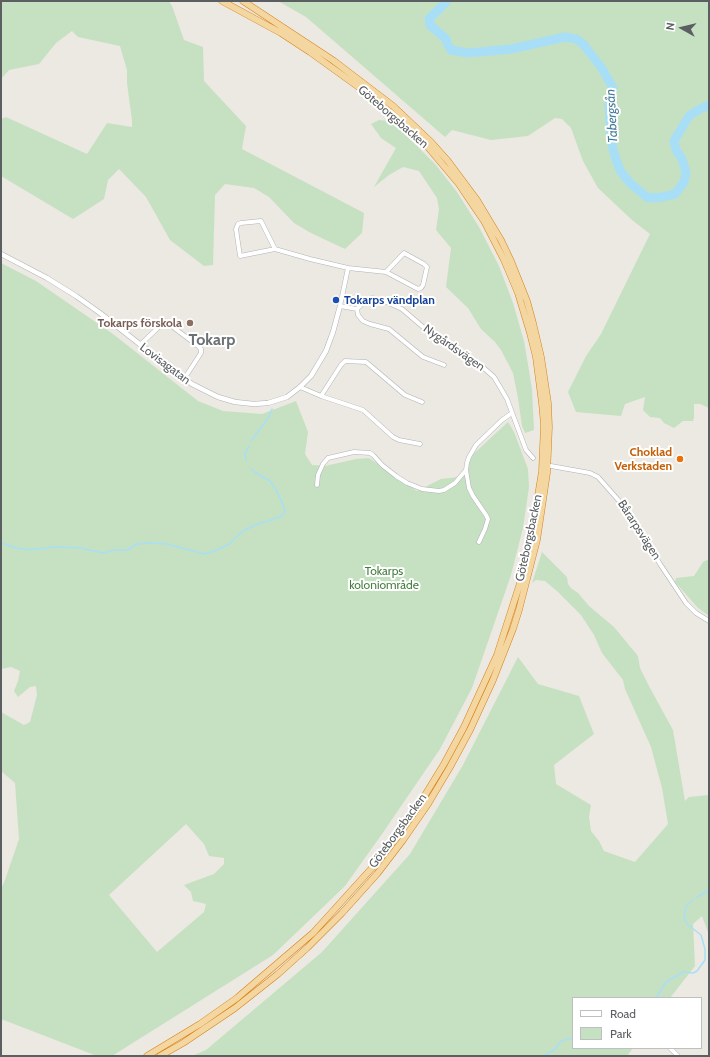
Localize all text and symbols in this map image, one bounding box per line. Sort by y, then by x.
north arrow [662,8,702,48]
text: N [663,22,678,31]
street label: Göteborgsbacken [355,83,431,151]
water label: Tabergsån [603,89,621,143]
place label: Tokarps vändplan [344,293,435,307]
marker: Tokarps vändplan [331,295,341,305]
place label: Tokarps förskola [98,316,182,330]
marker: Tokarps förskola [185,318,195,328]
street label: Nygårdsvägen [420,322,488,374]
district label: Tokarp [189,330,235,350]
street label: Lovisagatan [137,340,193,388]
place label: Choklad Verkstaden [614,445,672,473]
marker: Choklad Verkstaden [675,454,685,464]
street label: Göteborgsbacken [513,493,545,583]
street label: Bårarpsvägen [614,497,664,563]
park label: Tokarps koloniområde [349,564,419,592]
street label: Göteborgsbacken [366,791,430,871]
legend [572,997,702,1049]
text: Road [610,1006,636,1021]
text: Park [610,1026,632,1041]

